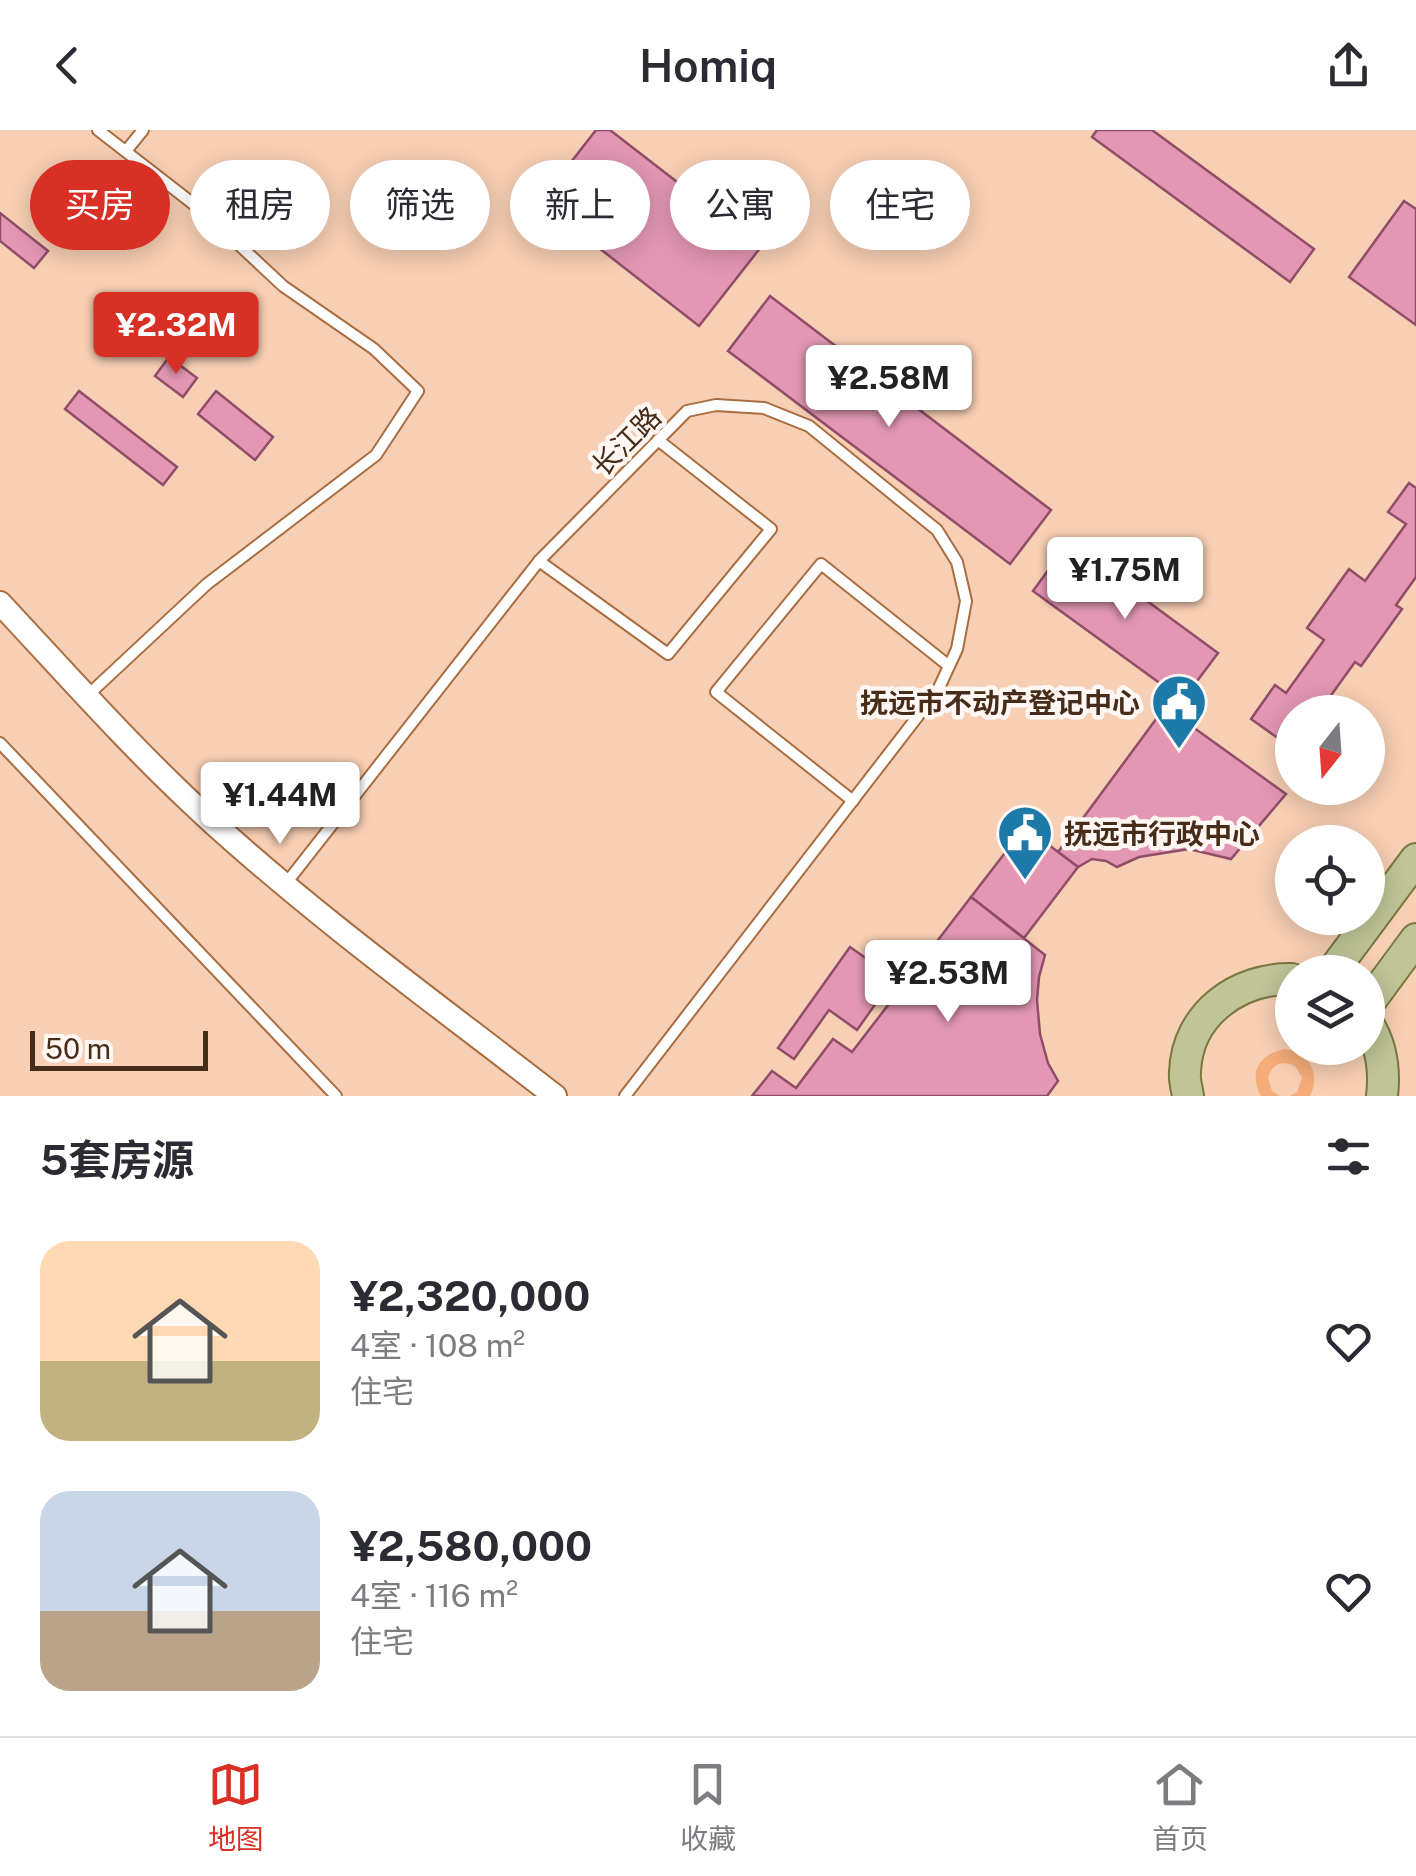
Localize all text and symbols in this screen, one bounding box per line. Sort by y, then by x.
icon: back [40,38,95,93]
icon: share [1321,38,1376,93]
text: Homiq [639,39,777,92]
chip: 买房 [30,160,170,250]
chip: 租房 [190,160,330,250]
chip: 筛选 [350,160,490,250]
chip: 新上 [510,160,650,250]
chip: 公寓 [670,160,810,250]
chip: 住宅 [830,160,970,250]
pin: ¥2.32M [95,292,257,377]
text: ¥2.32M [116,306,237,343]
pin: ¥2.58M [808,345,970,430]
text: ¥2.58M [828,359,950,396]
street label: 长江路 [585,400,667,482]
pin: ¥1.75M [1044,537,1206,622]
text: ¥1.75M [1069,551,1181,588]
public building icon: 抚远市不动产登记中心 [1149,672,1209,751]
place label: 抚远市不动产登记中心 [860,686,1140,719]
north arrow [1275,695,1385,805]
map controls [1275,695,1385,1065]
pin: ¥1.44M [199,762,361,847]
text: ¥1.44M [223,776,337,813]
public building icon: 抚远市行政中心 [995,803,1055,882]
place label: 抚远市行政中心 [1064,817,1260,850]
button: locate [1275,825,1385,935]
pin: ¥2.53M [867,940,1029,1025]
text: ¥2.53M [887,954,1009,991]
button: layers [1275,955,1385,1065]
scale bar [30,1026,208,1070]
text: 50 m [45,1032,111,1065]
icon: filters [1321,1129,1376,1184]
text: 5套房源 [40,1135,194,1184]
text: ¥2,320,000 [350,1271,590,1320]
icon: home [120,1281,240,1401]
icon: heart [1321,1314,1376,1369]
text: 4室 · 108 m² [350,1327,525,1364]
text: 住宅 [350,1373,414,1410]
text: ¥2,580,000 [350,1521,592,1570]
icon: home [120,1531,240,1651]
icon: heart [1321,1564,1376,1619]
text: 4室 · 116 m² [350,1577,518,1614]
text: 住宅 [350,1623,414,1660]
tab: 地图 [208,1757,264,1857]
tab: 收藏 [680,1757,736,1857]
tab: 首页 [1152,1757,1208,1857]

